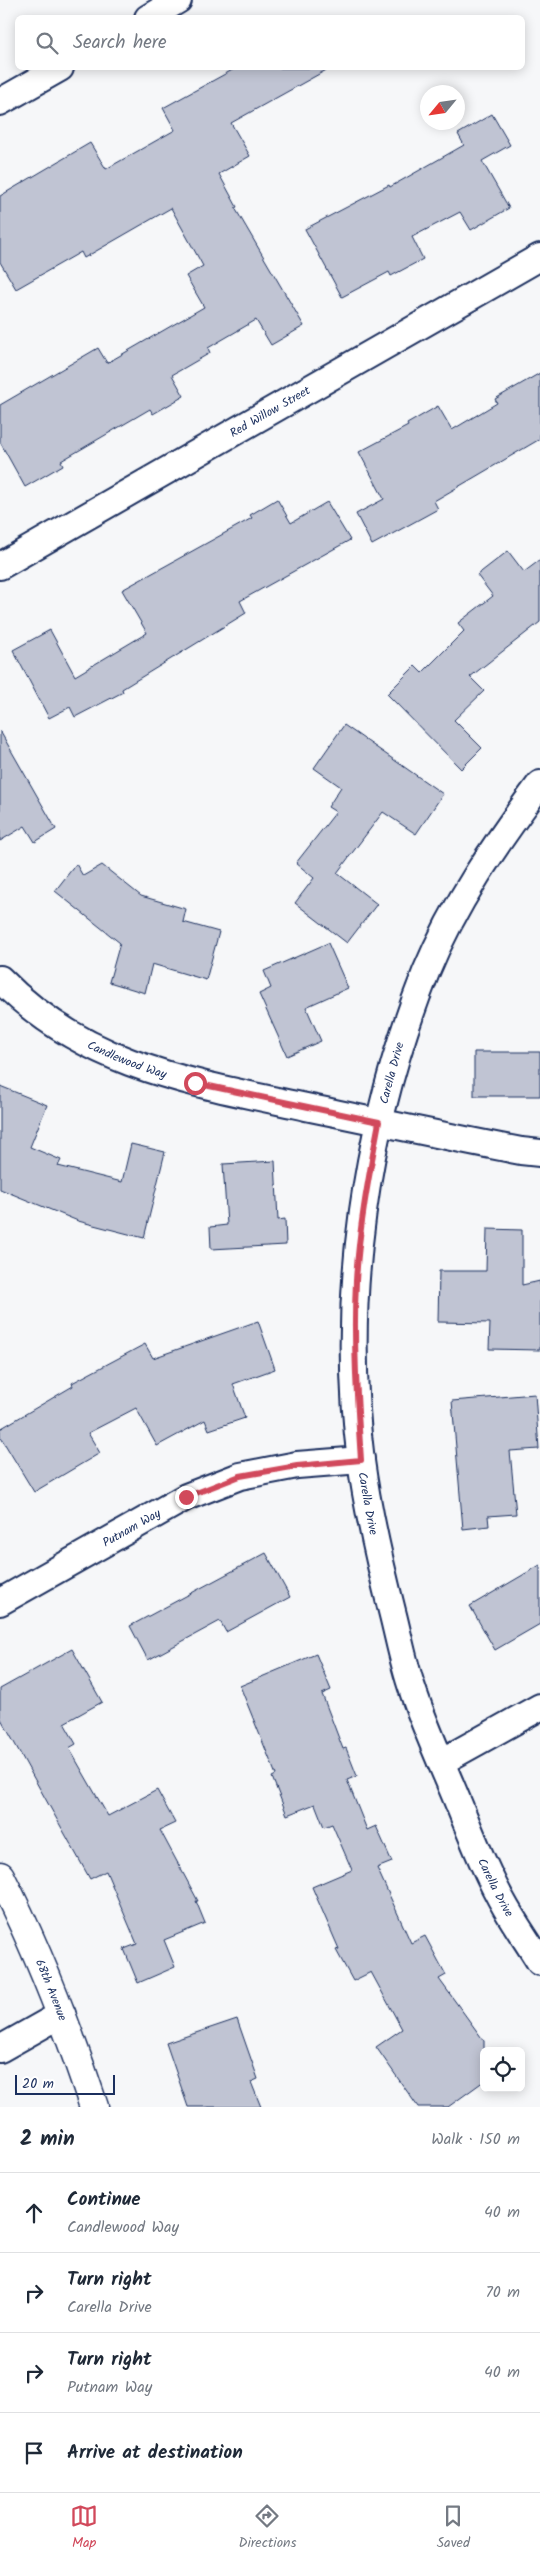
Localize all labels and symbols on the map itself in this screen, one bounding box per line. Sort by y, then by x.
north arrow [420,85,465,130]
street label: Red Willow Street [226,381,314,442]
street label: Candlewood Way [84,1035,169,1084]
street label: Carella Drive [375,1039,410,1106]
route start [184,1072,207,1095]
street label: Carella Drive [353,1471,383,1537]
route end [175,1486,198,1509]
street label: Putnam Way [99,1504,164,1552]
street label: Carella Drive [473,1855,519,1921]
street label: 68th Avenue [30,1956,73,2024]
scale bar [15,2072,115,2095]

